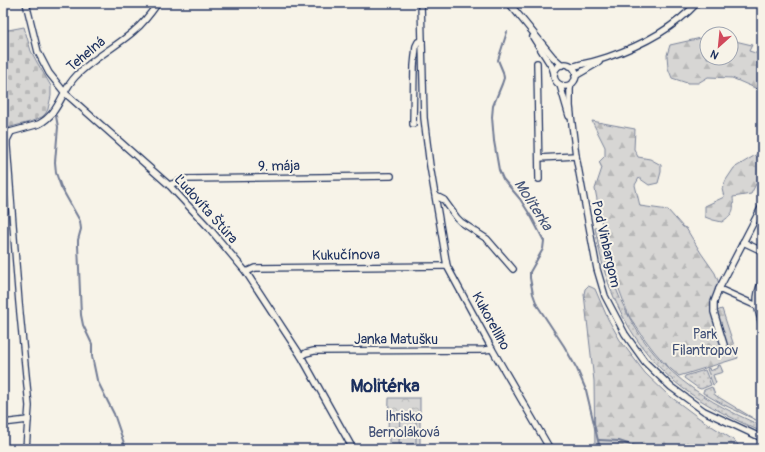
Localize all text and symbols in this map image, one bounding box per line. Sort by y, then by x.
north arrow [699,26,739,66]
street label: Tehelná [63,33,109,75]
text: N [708,47,721,62]
street label: 9. mája [258,157,300,175]
street label: Ľudovíta Štúra [170,170,242,247]
water label: Moliterka [509,176,557,235]
street label: Pod Vinbargom [588,199,624,289]
street label: Kukučínova [312,246,380,264]
street label: Kukorelliho [468,289,514,353]
park label: Park Filantropov [672,326,738,359]
street label: Janka Matušku [354,331,438,348]
district label: Molitérka [350,375,420,398]
park label: Ihrisko Bernoláková [368,408,440,441]

